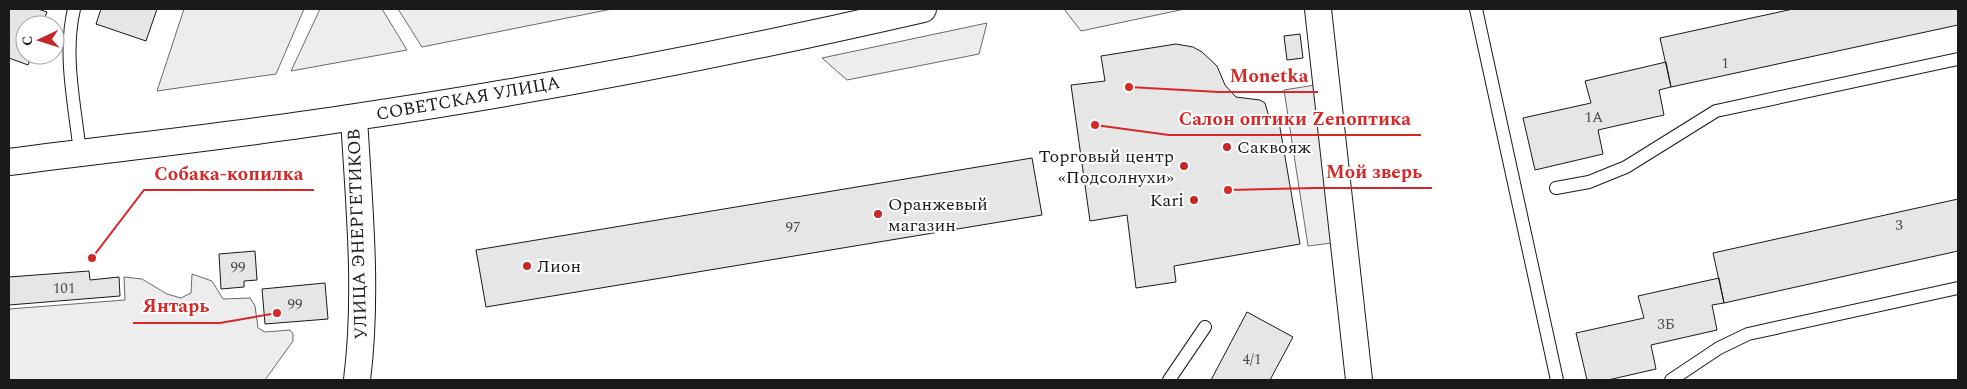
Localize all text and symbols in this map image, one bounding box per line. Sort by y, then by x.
north arrow [15,15,65,65]
text: С [17,35,38,47]
house number: 1 [1721,52,1729,75]
callout: Monetka [1219,58,1318,92]
text: Monetka [1230,62,1309,91]
street label: СОВЕТСКАЯ УЛИЦА [374,69,562,128]
callout: Салон оптики Zenоптика [1169,101,1421,135]
text: Салон оптики Zenоптика [1179,105,1411,134]
house number: 1А [1585,106,1603,129]
street label: УЛИЦА ЭНЕРГЕТИКОВ [340,128,375,340]
place label: Саквояж [1237,134,1311,161]
marker: Саквояж [1221,141,1233,153]
place label: Торговый центр «Подсолнухи» [1039,143,1174,191]
callout: Мой зверь [1315,154,1432,188]
callout: Собака-копилка [144,156,314,190]
text: Мой зверь [1326,158,1422,187]
text: Собака-копилка [154,160,304,189]
marker: Торговый центр «Подсолнухи» [1178,160,1190,172]
place label: Kari [1150,187,1184,214]
place label: Оранжевый магазин [888,191,988,239]
marker: Kari [1188,194,1200,206]
marker: Оранжевый магазин [872,208,884,220]
house number: 3 [1895,214,1903,237]
house number: 97 [785,216,801,239]
place label: Лион [537,253,581,280]
house number: 99 [230,256,246,279]
marker: Лион [521,260,533,272]
house number: 101 [53,277,75,300]
callout: Янтарь [133,289,220,323]
text: Янтарь [143,292,209,321]
house number: 99 [287,293,303,316]
house number: 3Б [1657,313,1675,336]
house number: 4/1 [1243,348,1261,371]

